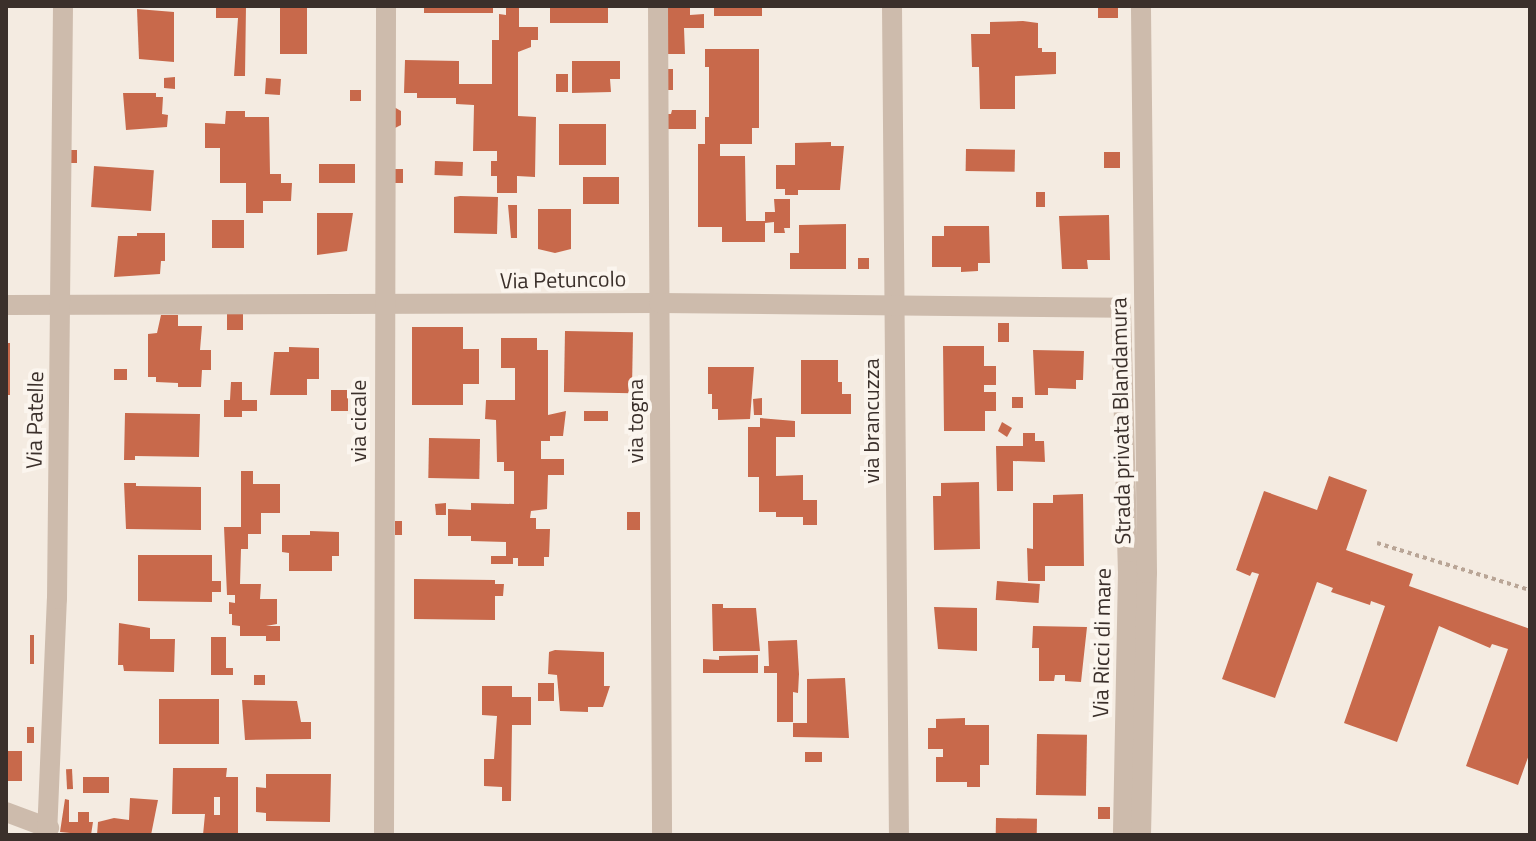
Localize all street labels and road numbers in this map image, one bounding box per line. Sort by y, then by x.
street label: Via Petuncolo [500,266,626,294]
street label: Strada privata Blandamura [1106,297,1136,545]
street label: via brancuzza [859,358,885,484]
street label: Via Patelle [21,371,49,469]
street label: via togna [623,379,649,463]
street label: via cicale [346,380,372,462]
street label: Via Ricci di mare [1087,568,1117,718]

